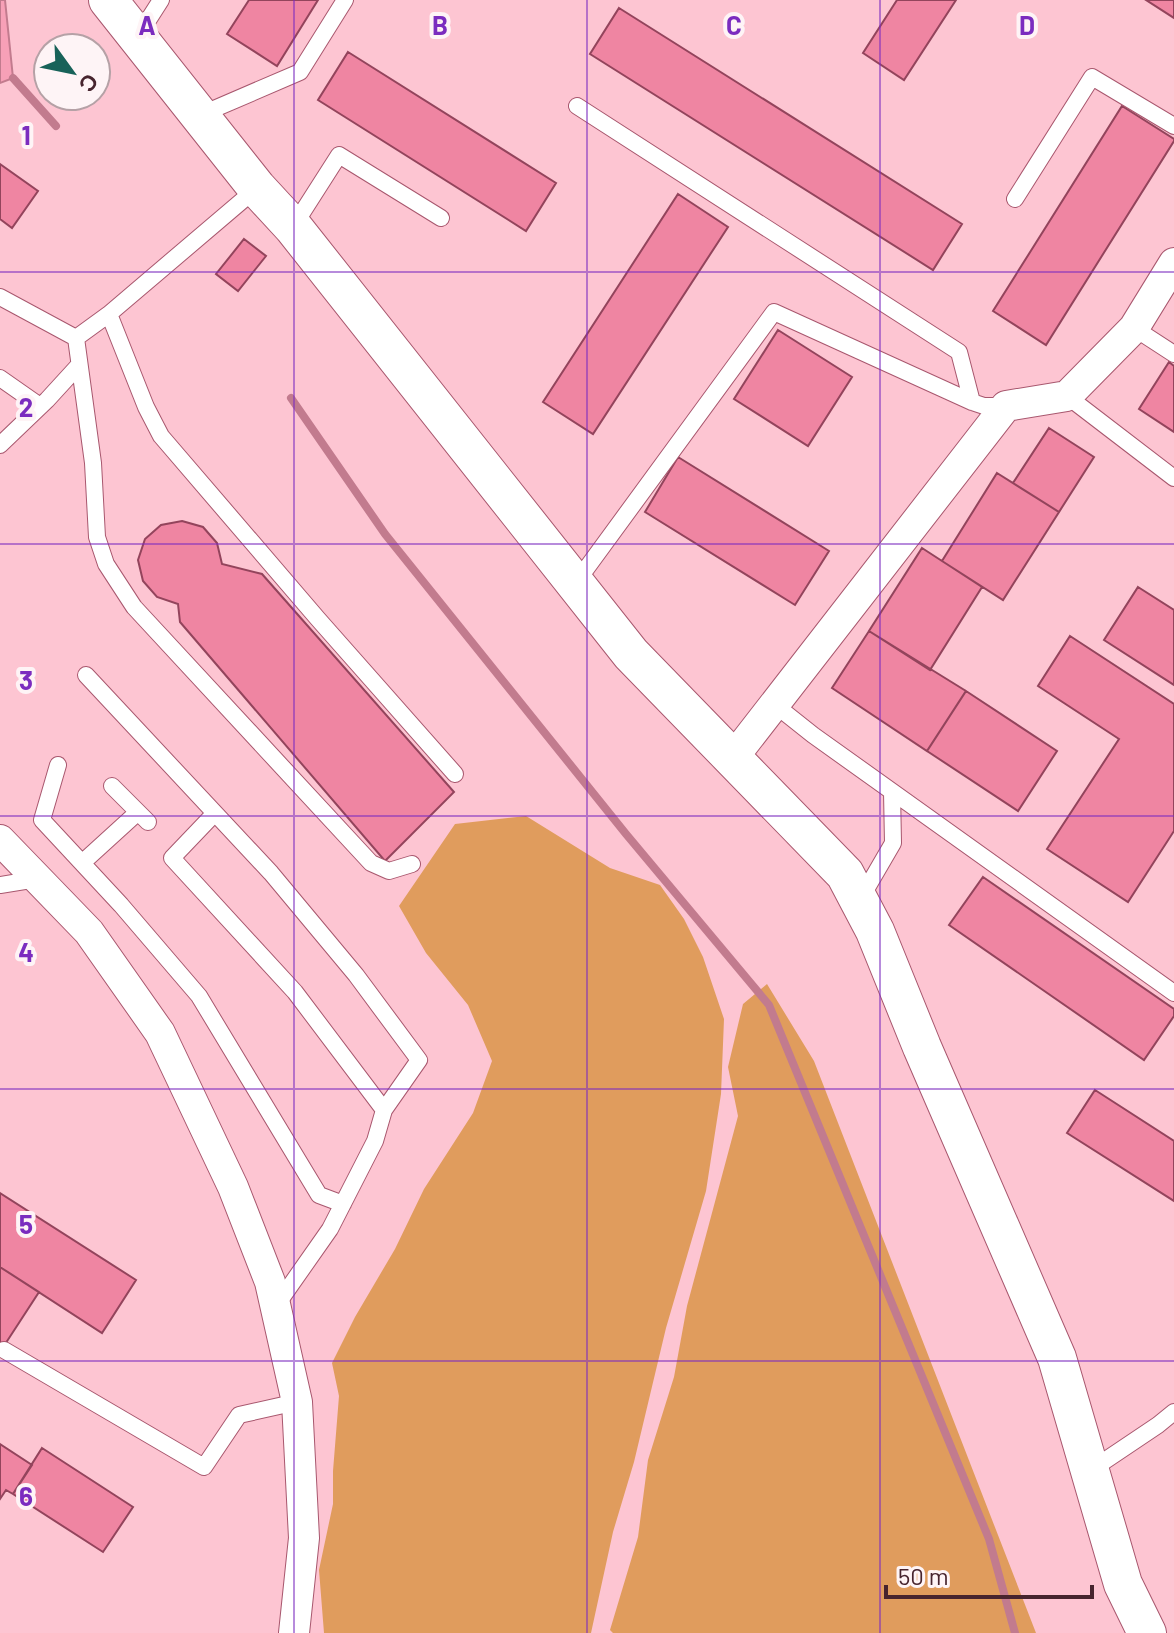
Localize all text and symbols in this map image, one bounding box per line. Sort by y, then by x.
text: A [138,9,156,40]
text: B [432,9,448,40]
text: C [726,9,742,40]
text: D [1019,9,1035,40]
north arrow [32,32,112,112]
text: С [74,70,105,97]
text: 1 [21,119,31,150]
text: 2 [19,391,33,422]
text: 3 [19,664,33,695]
text: 4 [18,936,34,967]
text: 5 [19,1208,33,1239]
text: 6 [19,1480,33,1511]
scale bar [886,1549,1092,1599]
text: 50 m [898,1561,949,1590]

